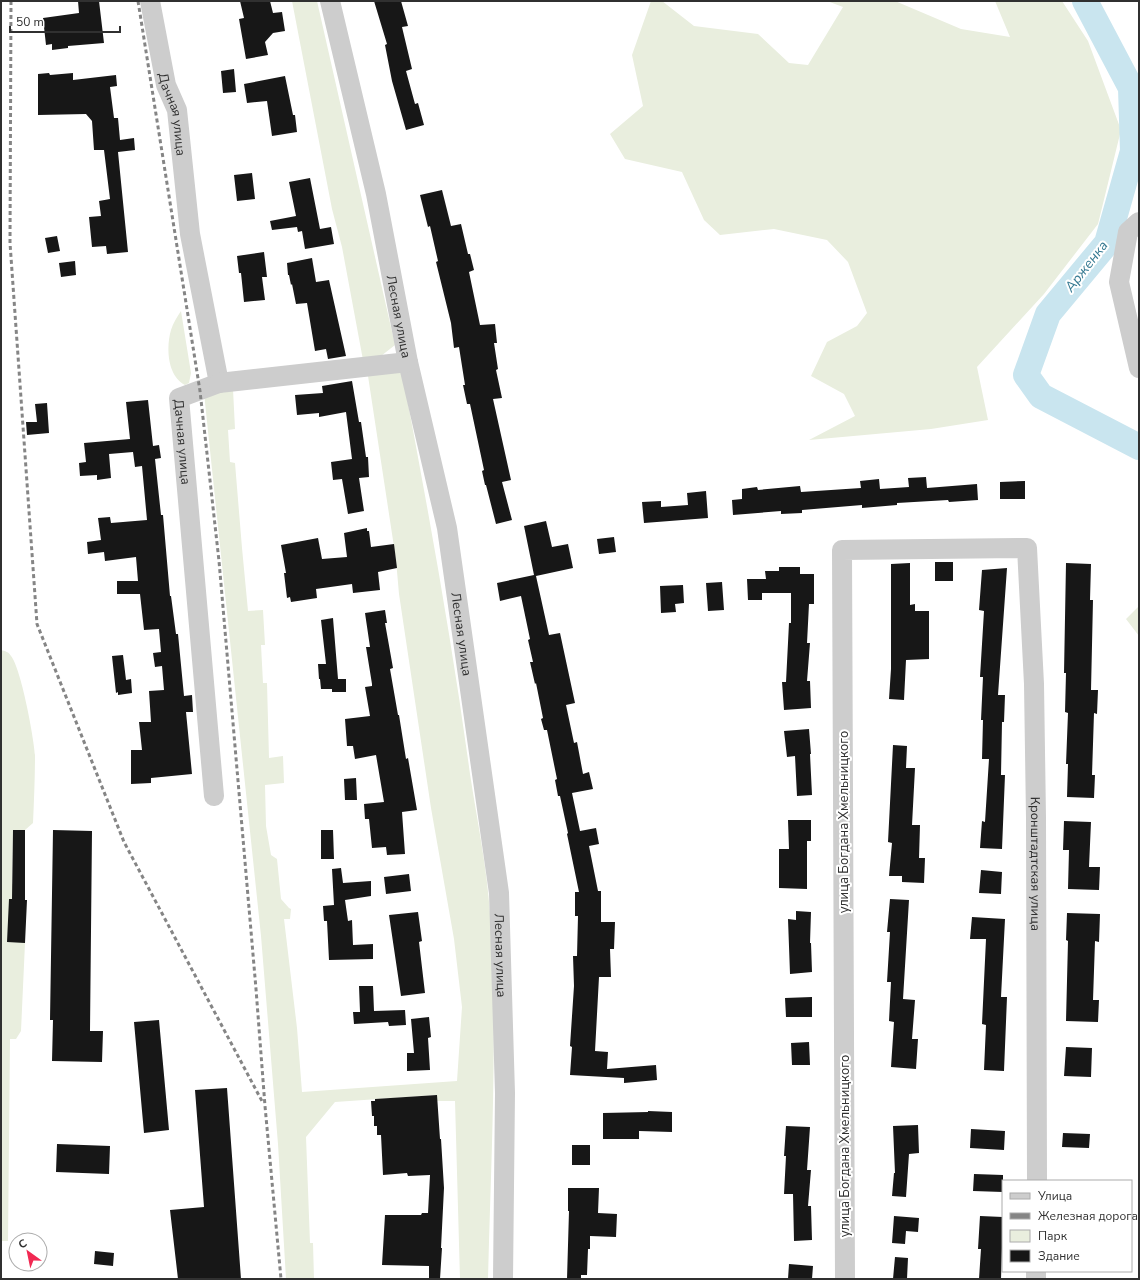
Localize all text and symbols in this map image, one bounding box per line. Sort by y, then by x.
scale bar [10,8,120,34]
text: 50 m [16,14,44,30]
street label: Дачная улица [154,71,190,157]
water label: Арженка [1060,237,1112,297]
street label: Лесная улица [382,274,415,360]
street label: Дачная улица [169,398,195,485]
street label: Лесная улица [446,591,476,677]
street label: улица Богдана Хмельницкого [835,731,853,913]
street label: Кронштадтская улица [1026,796,1044,931]
street label: Лесная улица [490,913,510,998]
street label: улица Богдана Хмельницкого [836,1055,854,1237]
legend [1002,1180,1132,1272]
text: Улица [1037,1188,1072,1204]
text: Железная дорога [1038,1208,1138,1224]
text: Парк [1038,1228,1068,1244]
north arrow [8,1232,48,1272]
text: С [16,1235,30,1252]
text: Здание [1038,1248,1080,1264]

